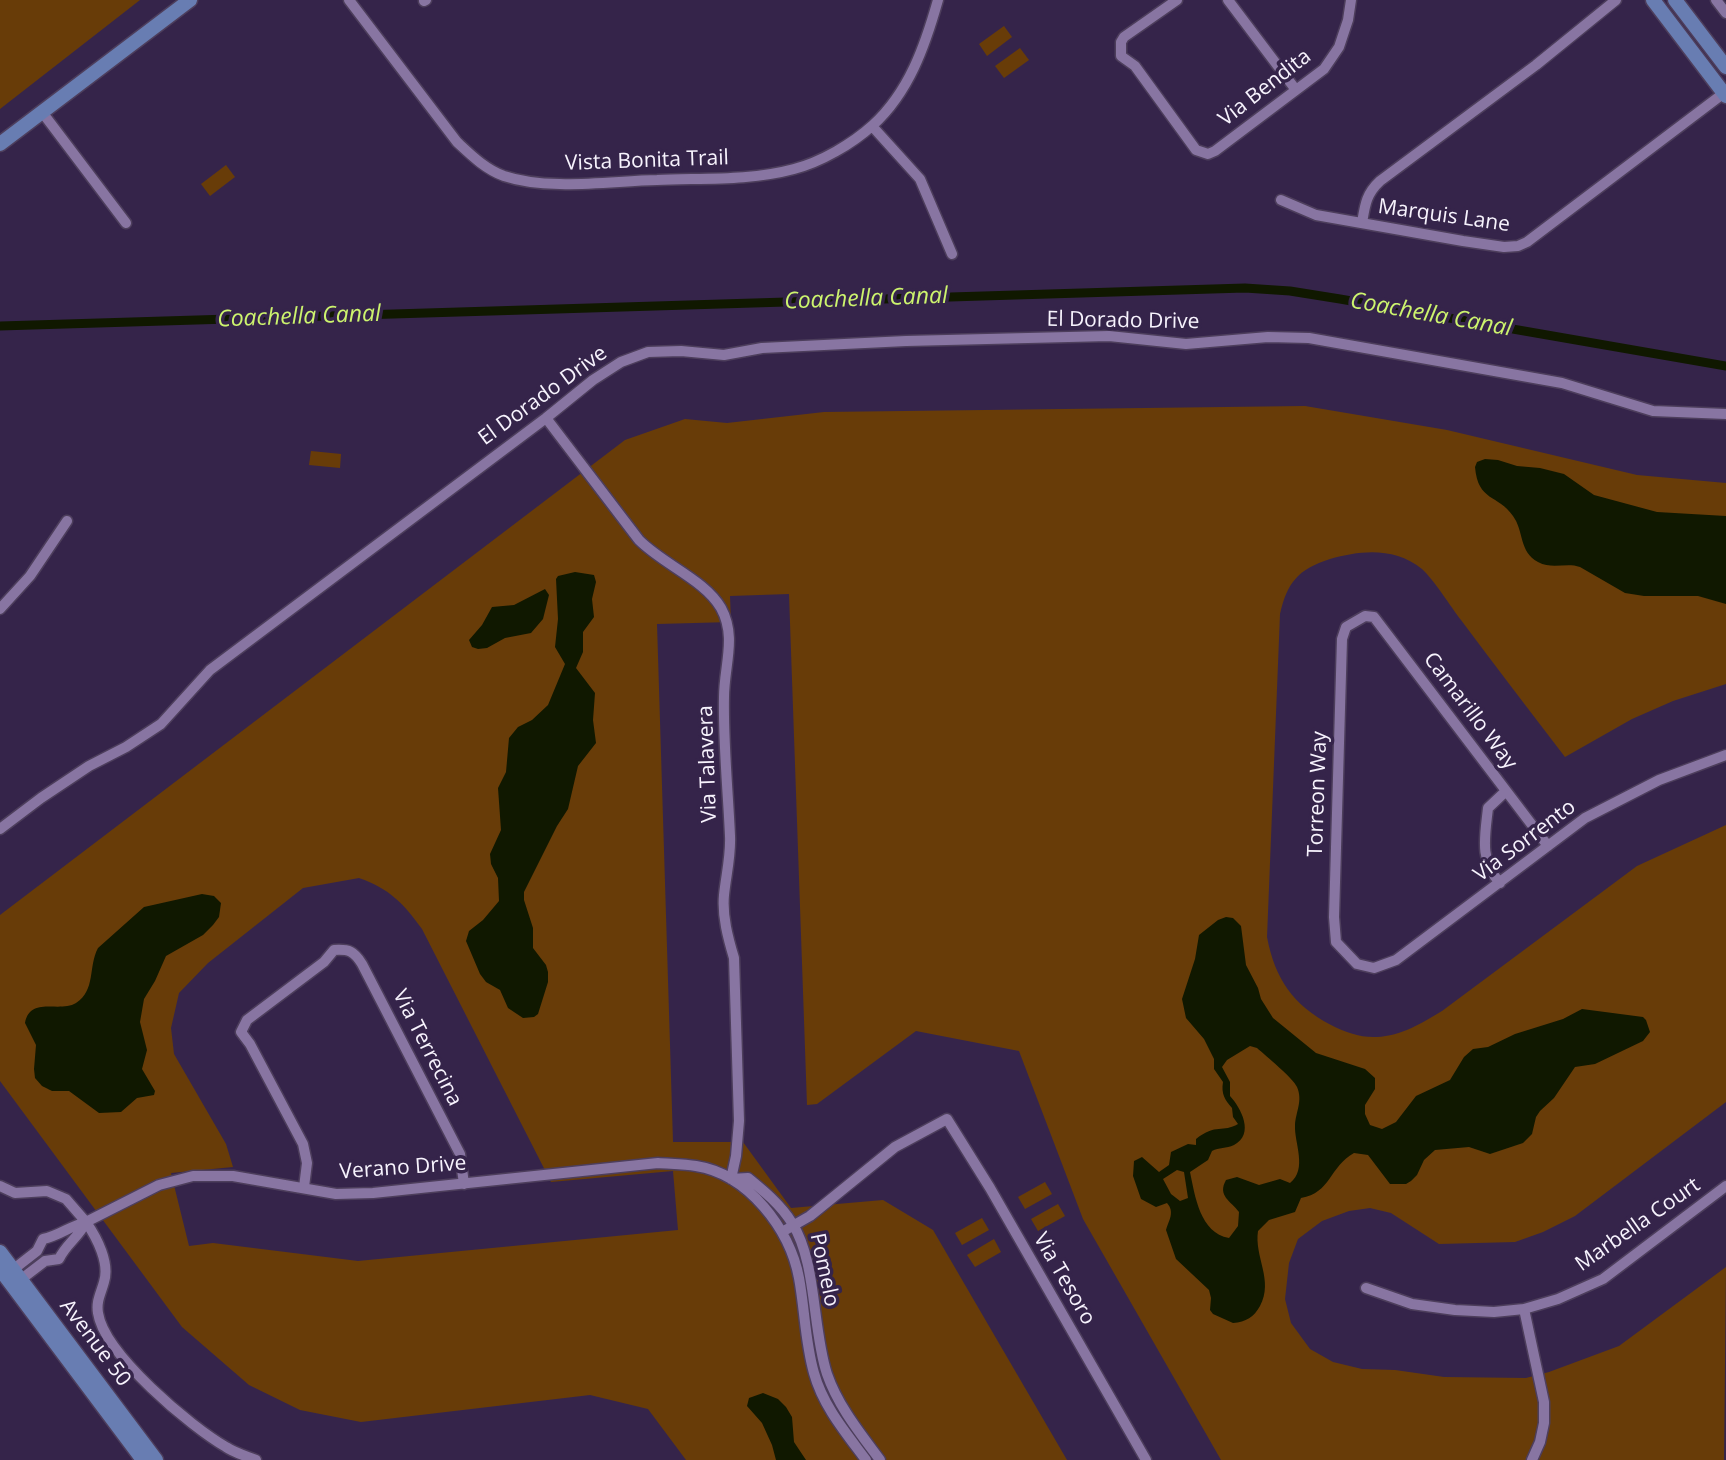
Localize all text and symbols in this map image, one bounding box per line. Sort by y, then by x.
street label: Via Bendita [1214,44,1316,132]
street label: Vista Bonita Trail [565,146,729,176]
street label: Marquis Lane [1376,194,1512,238]
water label: Coachella Canal [784,282,948,316]
water label: Coachella Canal [1348,287,1514,343]
water label: Coachella Canal [217,300,381,334]
street label: El Dorado Drive [1046,307,1200,335]
street label: El Dorado Drive [474,341,612,451]
street label: Camarillo Way [1418,647,1522,775]
street label: Via Talavera [693,705,723,823]
street label: Torreon Way [1303,731,1333,857]
street label: Via Sorrento [1469,795,1581,887]
street label: Via Terrecina [387,986,467,1110]
street label: Verano Drive [339,1151,467,1185]
street label: Marbella Court [1571,1173,1705,1277]
street label: Via Tesoro [1028,1228,1100,1330]
street label: Pomelo [804,1231,844,1309]
street label: Avenue 50 [54,1294,136,1392]

